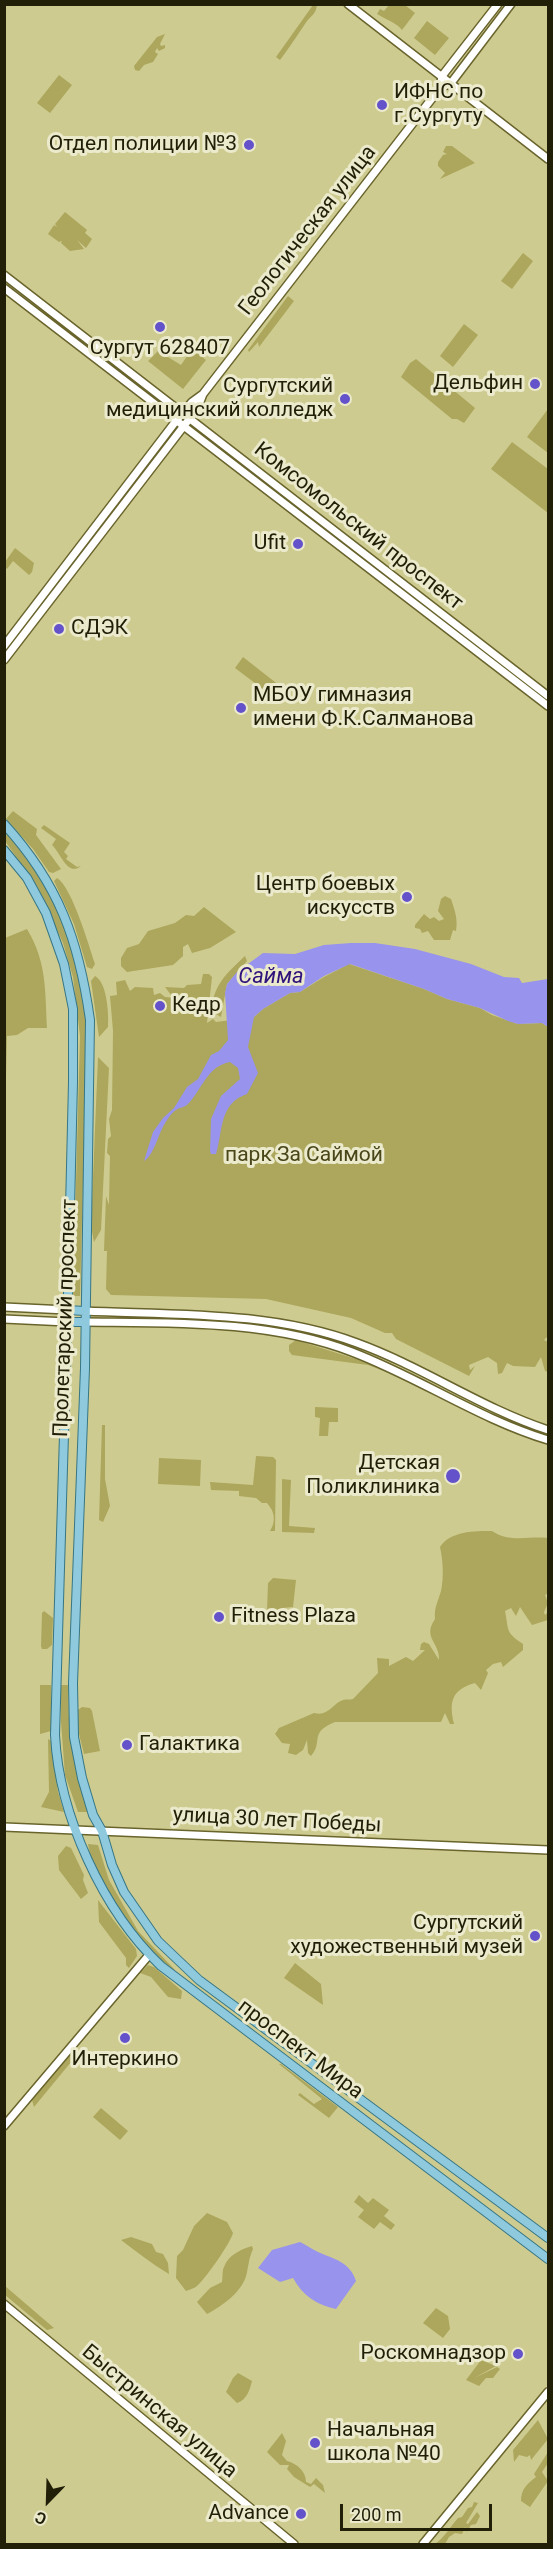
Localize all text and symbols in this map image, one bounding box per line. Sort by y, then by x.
place label: ИФНС по г.Сургуту [394,80,483,130]
marker: ИФНС по г.Сургуту [375,98,389,112]
place label: Отдел полиции №3 [49,132,237,158]
marker: Отдел полиции №3 [242,138,256,152]
street label: Геологическая улица [234,141,382,321]
marker: Сургут 628407 [153,320,167,334]
place label: Сургут 628407 [90,336,230,362]
place label: Дельфин [433,371,523,397]
place label: Сургутский медицинский колледж [106,374,333,424]
marker: Дельфин [528,377,542,391]
marker: Сургутский медицинский колледж [338,392,352,406]
street label: Комсомольский проспект [249,438,467,616]
place label: Ufit [254,531,286,557]
marker: Ufit [291,537,305,551]
place label: СДЭК [71,616,128,642]
marker: СДЭК [52,622,66,636]
place label: МБОУ гимназия имени Ф.К.Салманова [253,683,474,733]
marker: МБОУ гимназия имени Ф.К.Салманова [234,701,248,715]
place label: Центр боевых искусств [256,872,395,922]
marker: Центр боевых искусств [400,890,414,904]
water label: Сайма [238,964,304,990]
place label: Кедр [172,993,221,1019]
marker: Кедр [153,999,167,1013]
park label: парк За Саймой [225,1143,383,1169]
street label: Пролетарский проспект [49,1198,83,1438]
place label: Детская Поликлиника [306,1451,440,1501]
marker: Детская Поликлиника [444,1467,462,1485]
place label: Fitness Plaza [231,1604,356,1630]
marker: Fitness Plaza [212,1610,226,1624]
place label: Галактика [139,1732,240,1758]
marker: Галактика [120,1738,134,1752]
street label: улица 30 лет Победы [172,1803,382,1839]
place label: Сургутский художественный музей [290,1911,523,1961]
marker: Сургутский художественный музей [528,1929,542,1943]
street label: проспект Мира [232,1995,368,2105]
marker: Интеркино [118,2031,132,2045]
place label: Интеркино [72,2047,178,2073]
street label: Быстринская улица [76,2340,242,2484]
place label: Роскомнадзор [361,2341,506,2367]
marker: Роскомнадзор [511,2347,525,2361]
place label: Начальная школа №40 [327,2418,441,2468]
marker: Начальная школа №40 [308,2436,322,2450]
north arrow [18,2471,78,2531]
scale bar [343,2492,494,2530]
place label: Advance [208,2501,289,2527]
text: 200 m [351,2504,402,2525]
text: С [32,2507,49,2529]
marker: Advance [294,2507,308,2521]

